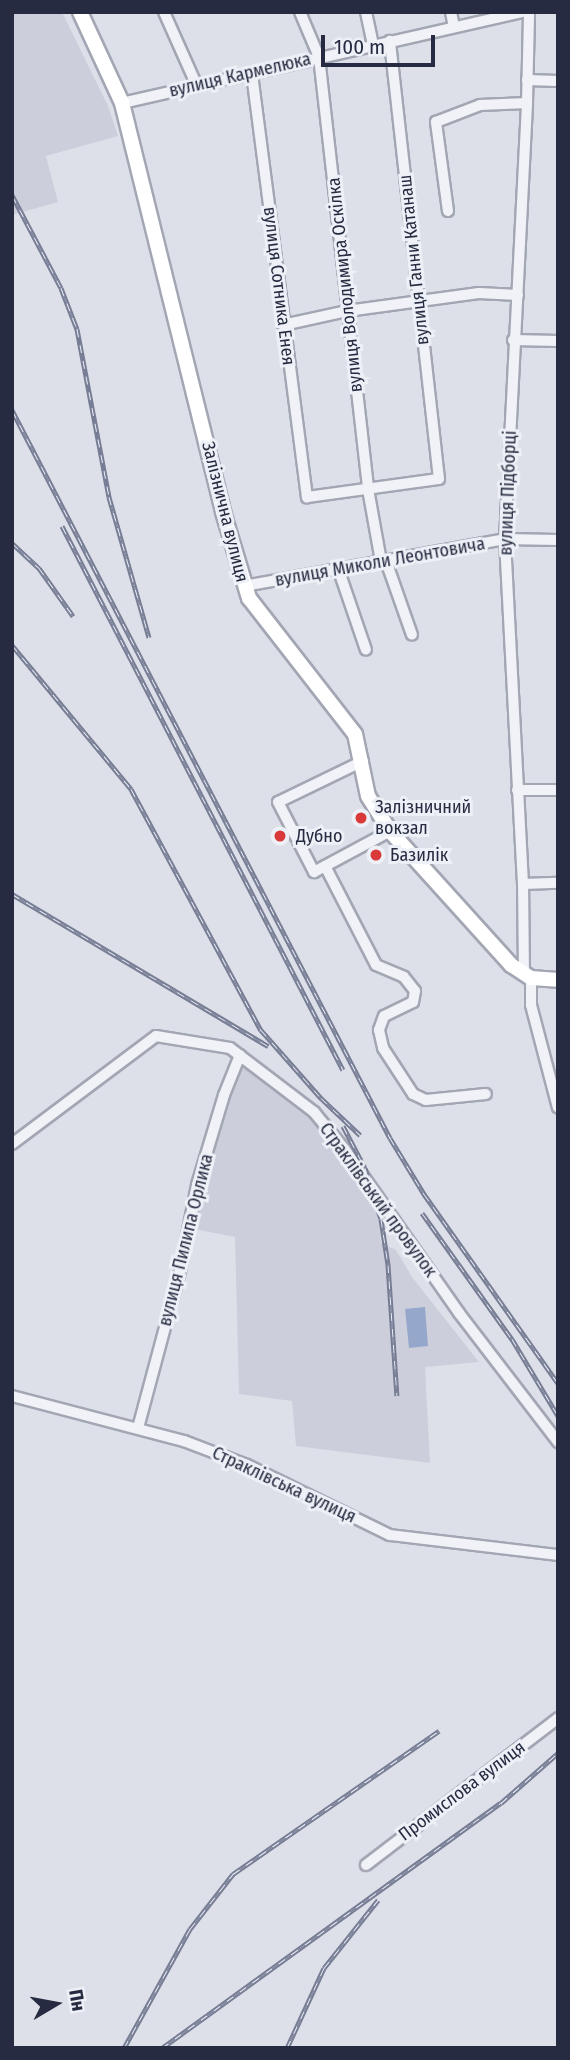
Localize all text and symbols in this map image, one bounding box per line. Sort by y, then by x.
scale bar [325,21,439,65]
text: 100 m [334,34,385,60]
street label: вулиця Кармелюка [167,48,313,102]
street label: вулиця Ганни Катанаш [394,174,434,346]
street label: вулиця Володимира Оскілка [323,176,367,394]
street label: вулиця Сотника Енея [259,206,299,366]
street label: вулиця Підборці [495,430,521,556]
street label: Залізнична вулиця [197,440,253,584]
street label: вулиця Миколи Леонтовича [273,533,487,591]
place label: Залізничний вокзал [375,797,471,840]
marker: Залізничний вокзал [353,810,369,826]
place label: Дубно [296,825,342,847]
marker: Дубно [270,826,290,846]
place label: Базилік [390,844,448,866]
marker: Базилік [368,847,384,863]
street label: Страклівський провулок [315,1119,441,1281]
street label: вулиця Пилипа Орлика [154,1152,218,1328]
street label: Страклівська вулиця [209,1442,359,1528]
street label: Промислова вулиця [394,1736,530,1846]
north arrow [21,1969,91,2039]
text: Пн [64,1988,90,2013]

